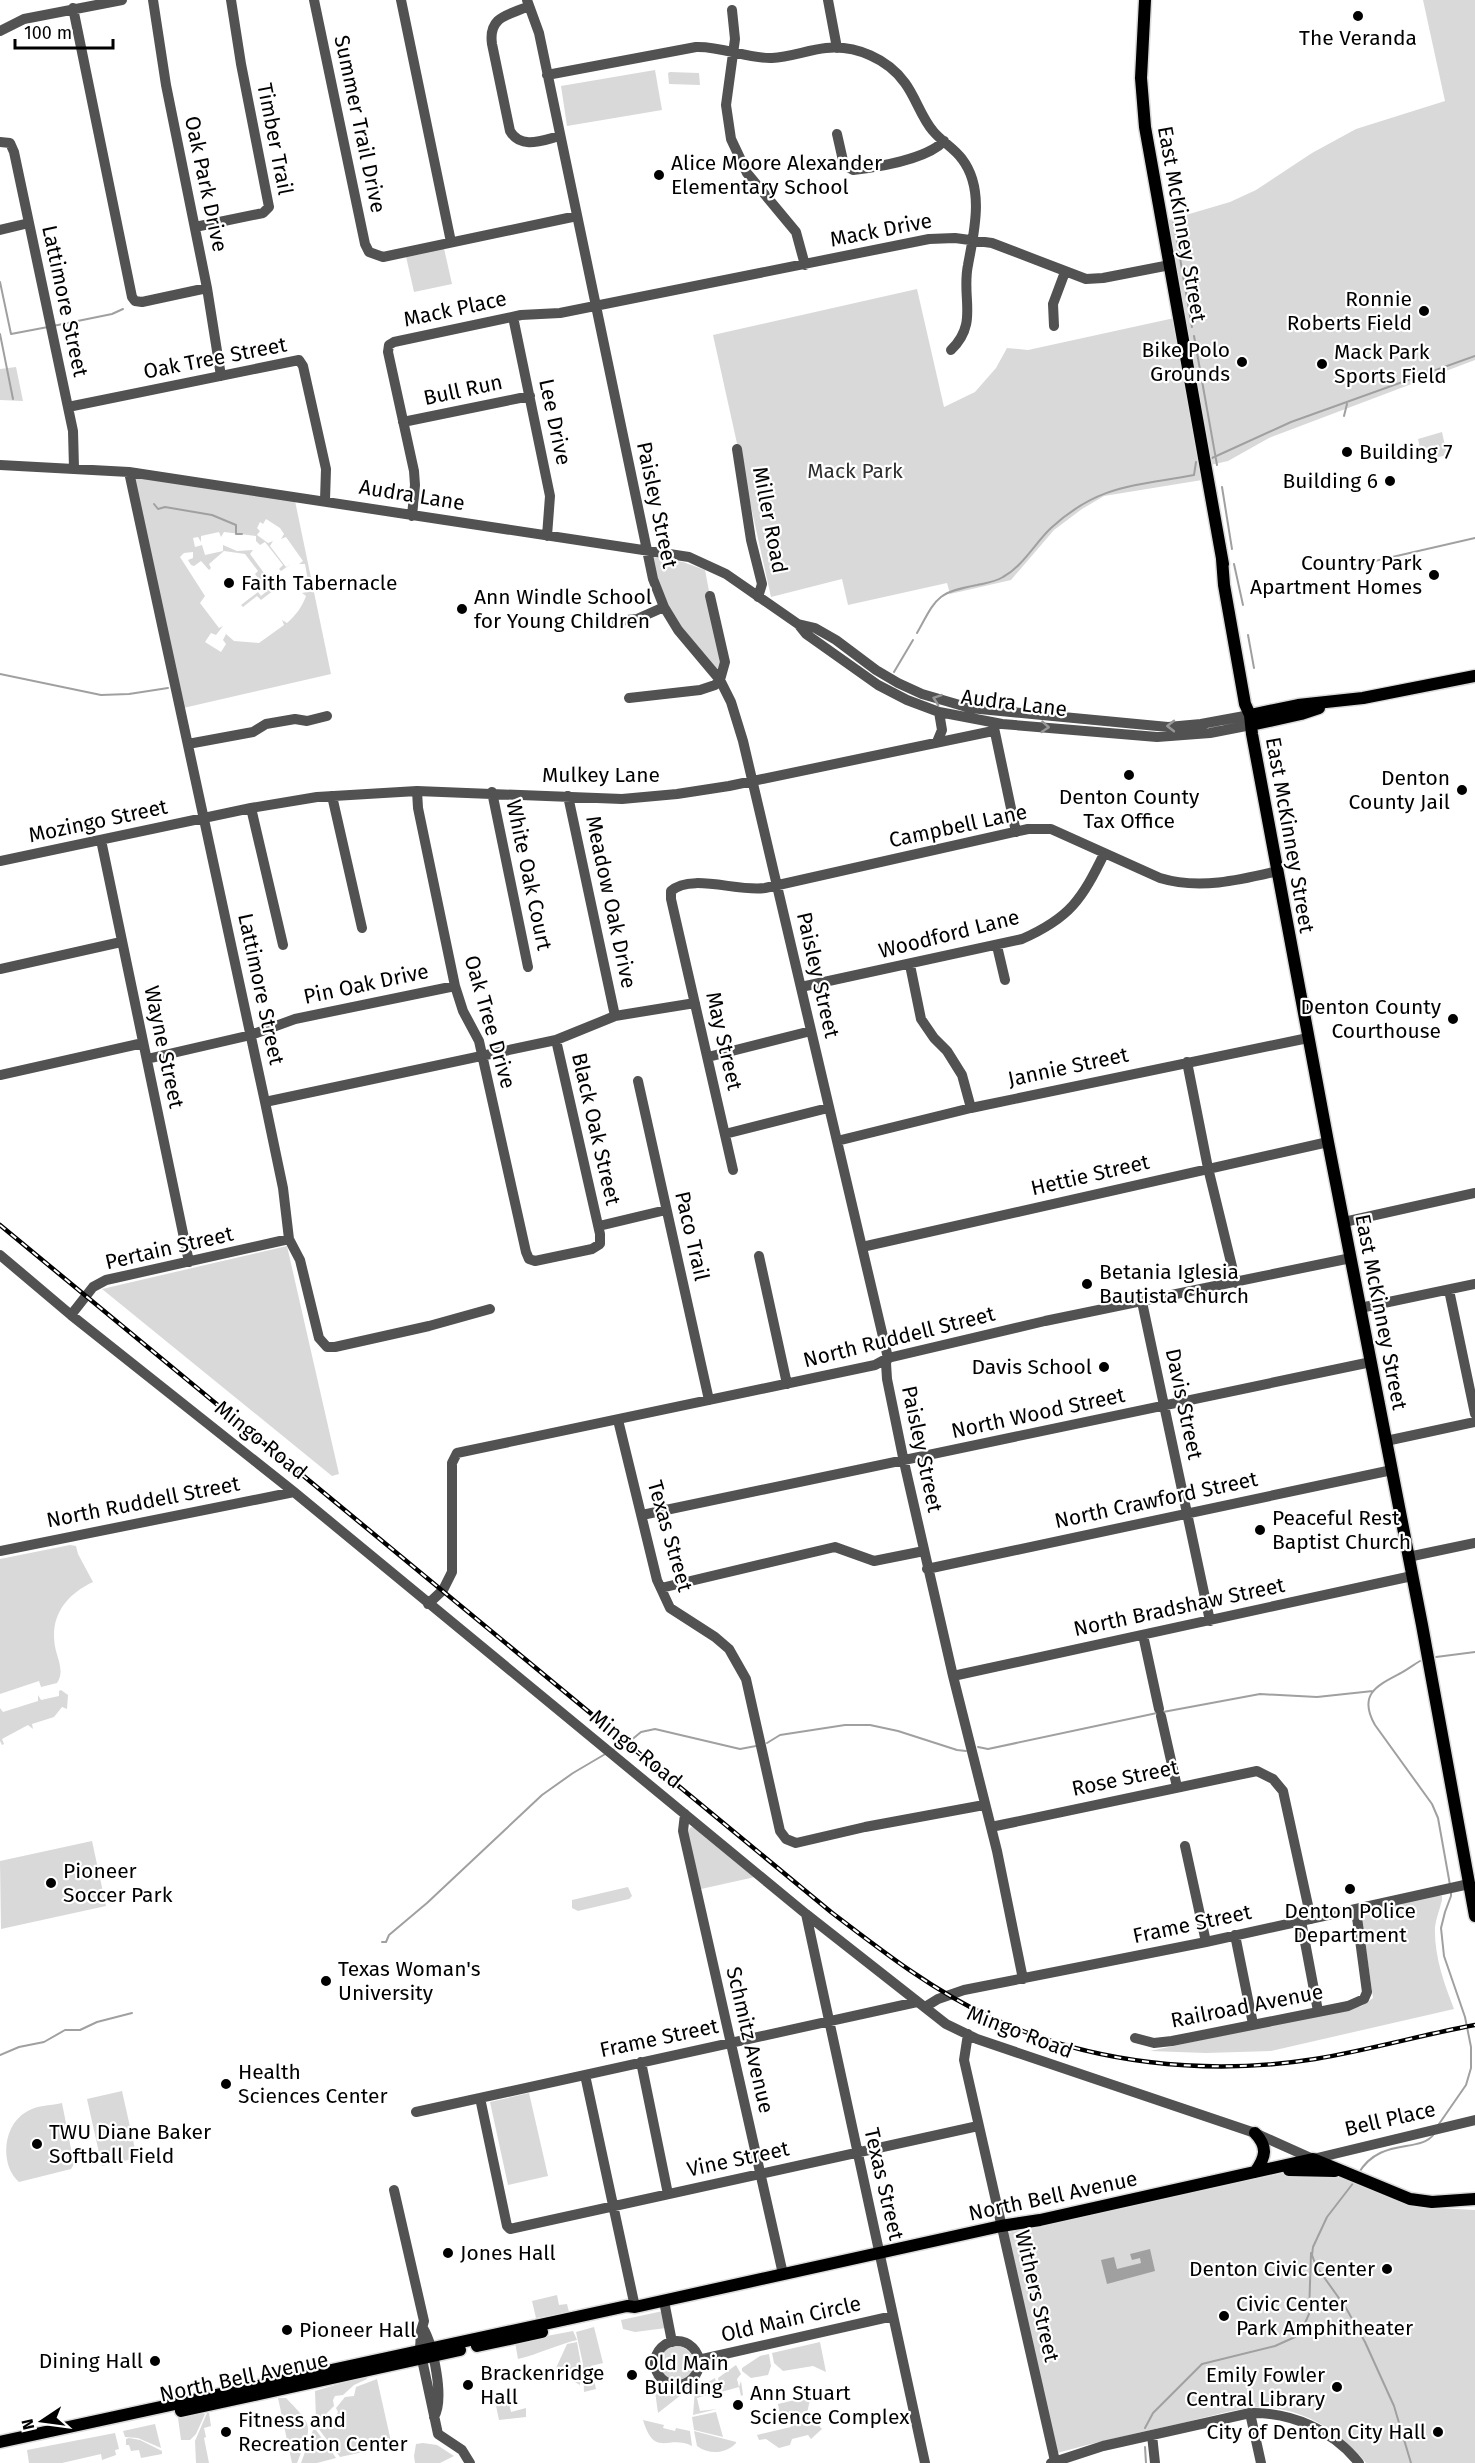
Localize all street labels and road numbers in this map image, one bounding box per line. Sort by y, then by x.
street label: Summer Trail Drive [329,33,391,215]
street label: Timber Trail [251,81,299,197]
street label: Oak Park Drive [179,114,233,254]
street label: East McKinney Street [1152,124,1212,324]
street label: Mack Drive [828,207,934,253]
street label: Lattimore Street [36,223,94,380]
street label: Mack Place [401,285,509,333]
street label: Oak Tree Street [141,331,289,385]
street label: Bull Run [421,369,505,411]
street label: Lee Drive [533,376,577,468]
street label: Paisley Street [631,439,683,571]
street label: Miller Road [747,465,793,575]
street label: Audra Lane [357,474,467,516]
street label: Audra Lane [960,684,1068,722]
street label: East McKinney Street [1260,735,1320,935]
street label: Mulkey Lane [542,762,660,788]
street label: Mozingo Street [26,794,170,848]
street label: White Oak Court [500,797,558,953]
street label: Campbell Lane [886,799,1030,853]
street label: Meadow Oak Drive [580,813,642,991]
street label: Woodford Lane [876,904,1022,964]
street label: Paisley Street [791,909,845,1041]
street label: Lattimore Street [232,911,290,1068]
street label: Oak Tree Drive [459,952,521,1092]
street label: Pin Oak Drive [301,958,431,1010]
street label: Wayne Street [138,983,190,1111]
street label: May Street [700,989,748,1093]
street label: Jannie Street [1005,1041,1131,1092]
street label: Black Oak Street [566,1050,626,1208]
street label: Hettie Street [1028,1149,1152,1201]
street label: Paco Trail [669,1189,715,1283]
street label: East McKinney Street [1349,1212,1413,1412]
street label: Pertain Street [102,1221,236,1275]
street label: North Ruddell Street [801,1301,998,1373]
street label: Davis Street [1160,1346,1209,1462]
street label: North Wood Street [949,1382,1128,1444]
street label: Paisley Street [896,1383,948,1515]
street label: Mingo Road [210,1395,312,1485]
street label: North Crawford Street [1052,1466,1260,1534]
street label: North Ruddell Street [44,1470,242,1534]
street label: Texas Street [642,1477,698,1595]
street label: North Bradshaw Street [1071,1572,1287,1642]
street label: Mingo Road [585,1704,687,1794]
street label: Rose Street [1069,1754,1181,1802]
street label: Frame Street [1130,1899,1254,1949]
street label: Schmitz Avenue [720,1964,780,2116]
street label: Railroad Avenue [1169,1978,1325,2034]
street label: Mingo Road [963,2000,1077,2064]
street label: Frame Street [597,2013,721,2063]
street label: Bell Place [1342,2096,1438,2142]
street label: Texas Street [858,2125,910,2243]
street label: Vine Street [684,2135,792,2183]
street label: North Bell Avenue [966,2165,1140,2227]
street label: Withers Street [1009,2227,1065,2365]
street label: Old Main Circle [718,2290,864,2348]
street label: North Bell Avenue [157,2346,331,2408]

